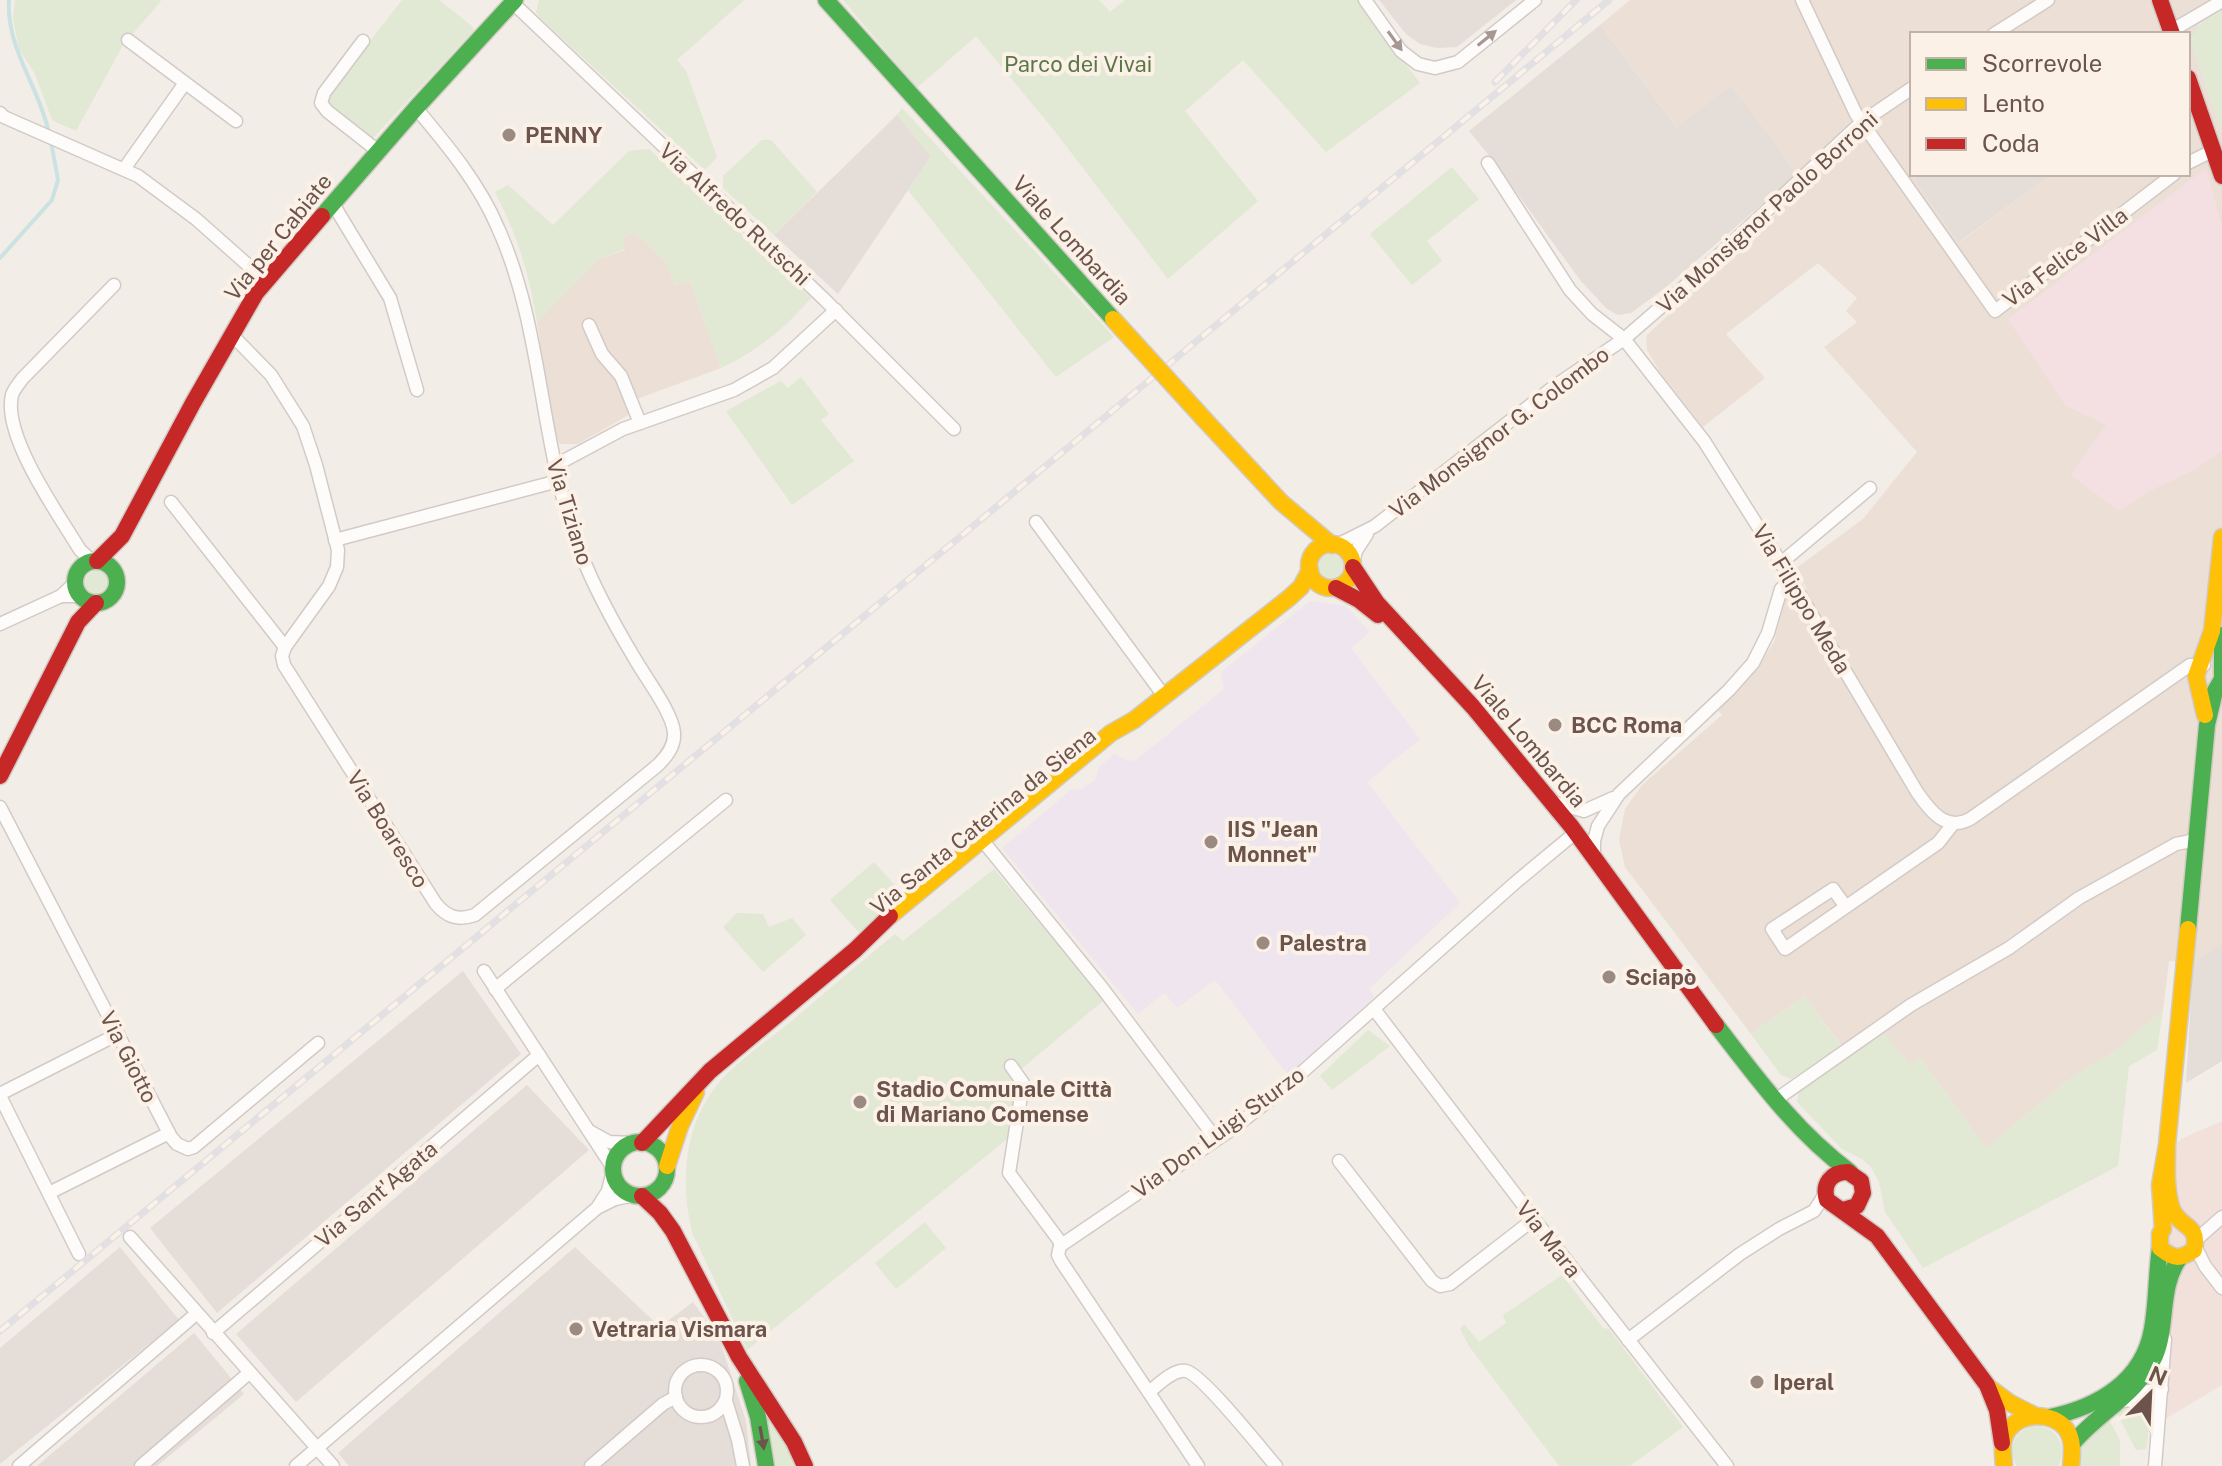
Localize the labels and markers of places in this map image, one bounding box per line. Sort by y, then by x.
place label: PENNY [525,122,603,148]
marker: PENNY [500,126,518,144]
place label: BCC Roma [1571,712,1682,738]
marker: BCC Roma [1546,716,1564,734]
place label: IIS "Jean Monnet" [1227,816,1318,867]
marker: IIS "Jean Monnet" [1202,833,1220,851]
place label: Palestra [1279,930,1367,956]
marker: Palestra [1254,934,1272,952]
place label: Sciapò [1625,964,1696,990]
marker: Sciapò [1600,968,1618,986]
place label: Stadio Comunale Città di Mariano Comense [876,1076,1112,1127]
marker: Stadio Comunale Città di Mariano Comense [851,1093,869,1111]
place label: Vetraria Vismara [592,1316,767,1342]
marker: Vetraria Vismara [567,1320,585,1338]
place label: Iperal [1773,1369,1834,1395]
marker: Iperal [1748,1373,1766,1391]

